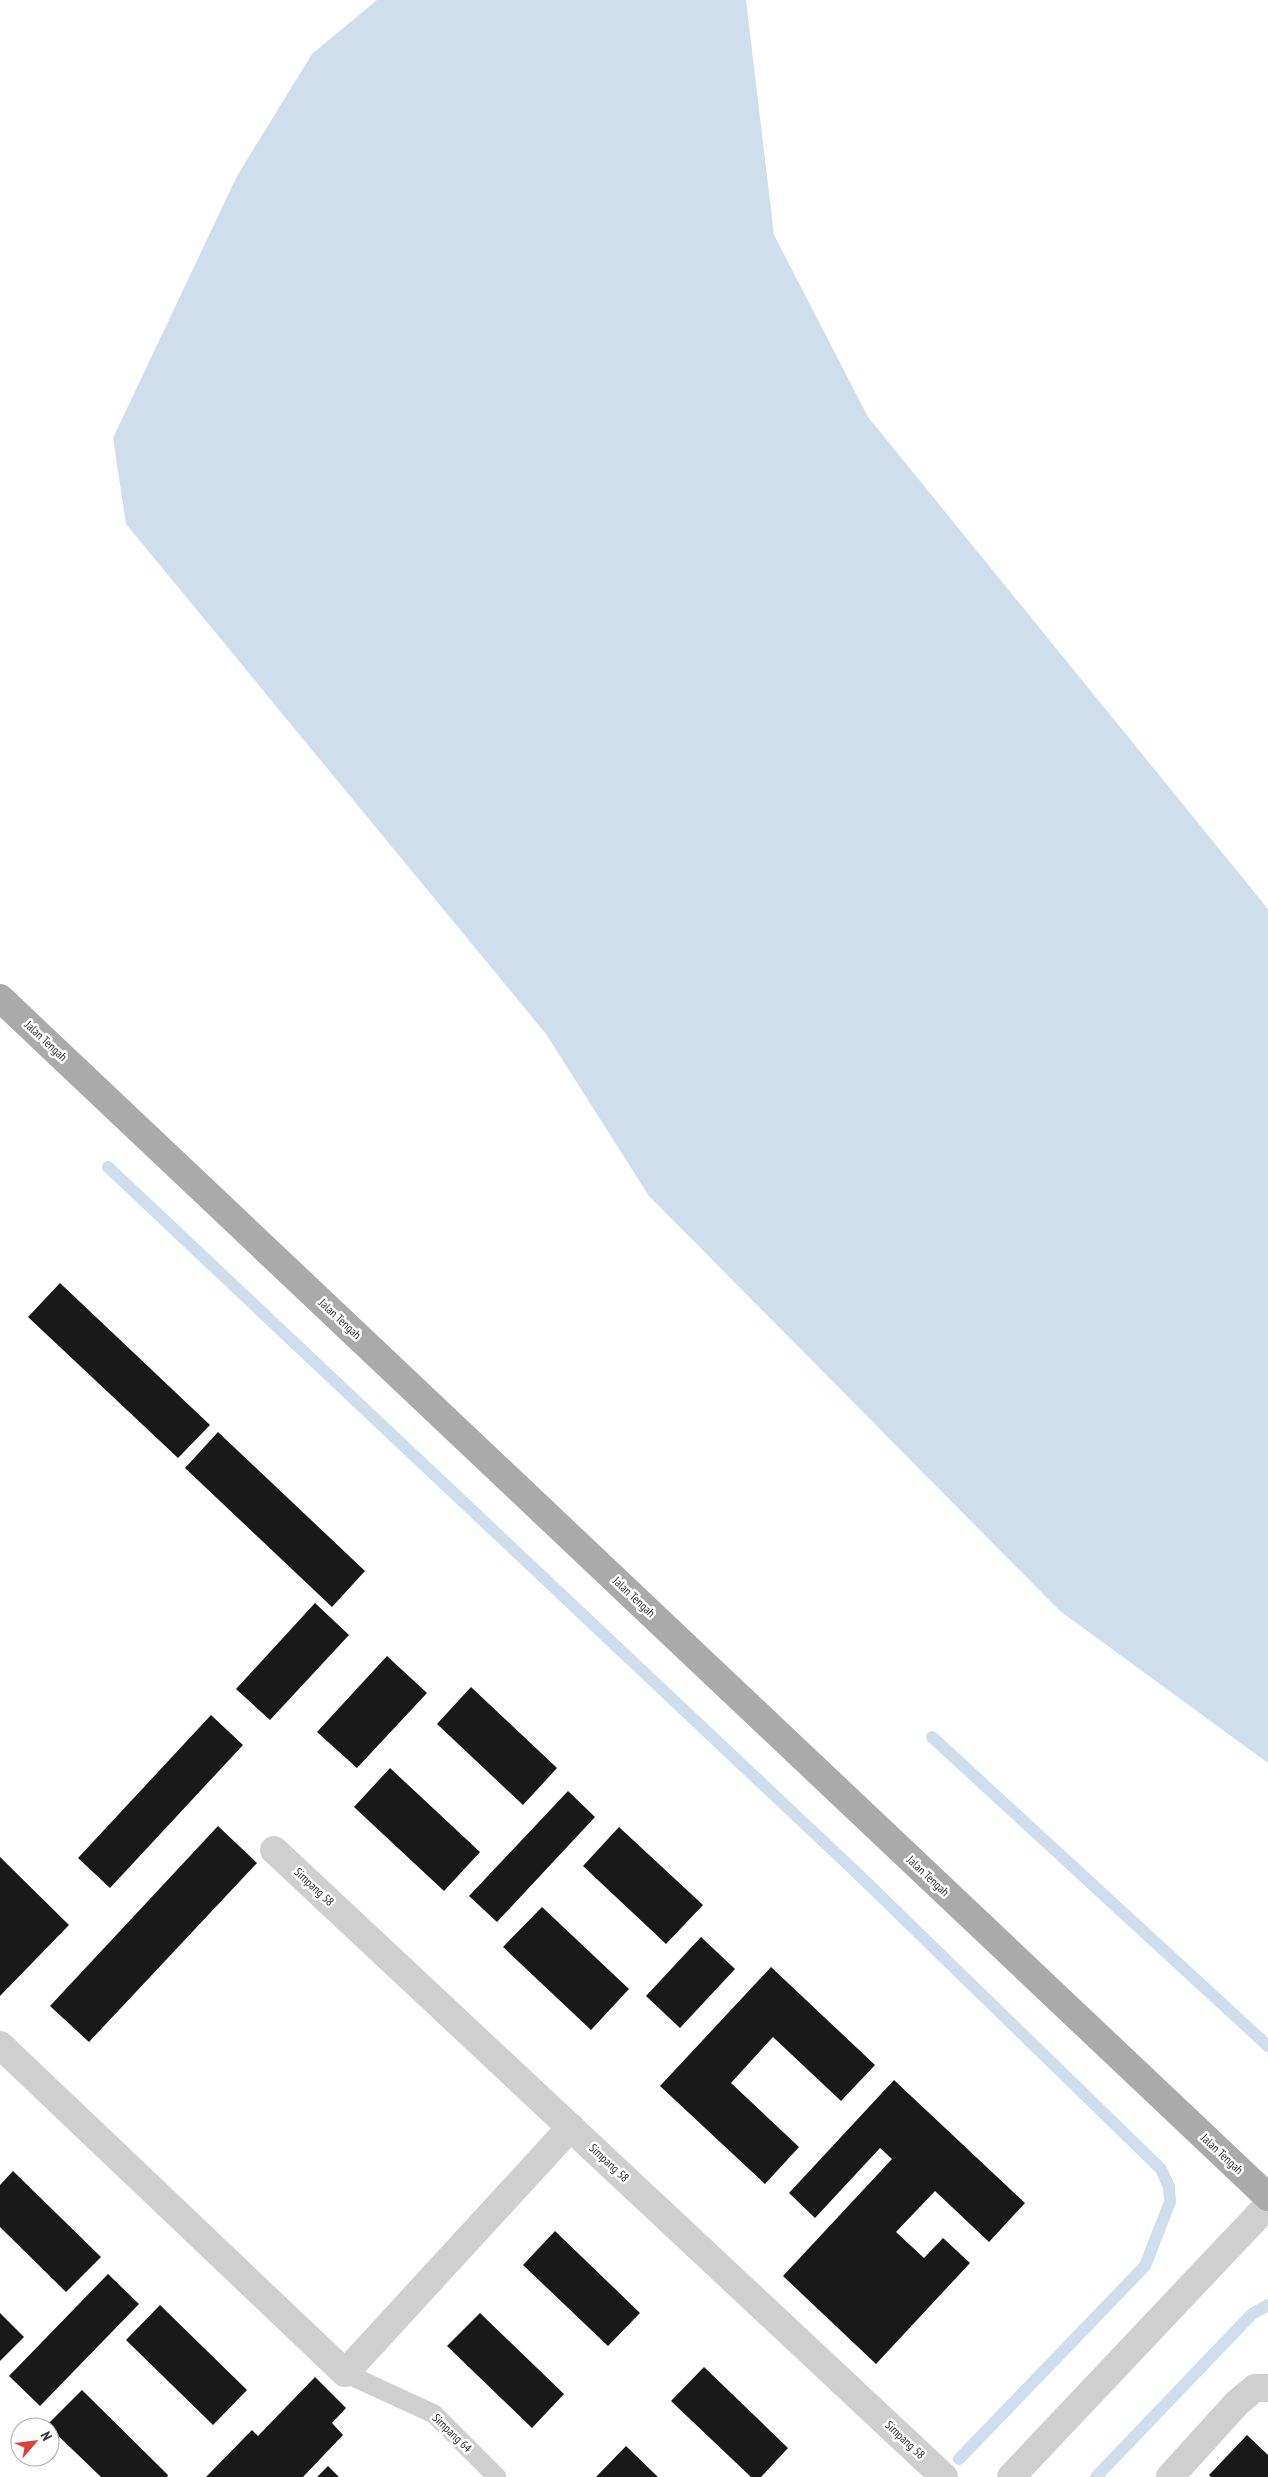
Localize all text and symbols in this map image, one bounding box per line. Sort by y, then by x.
street label: Jalan Tengah [21,1017,71,1064]
street label: Jalan Tengah [315,1295,365,1342]
street label: Jalan Tengah [609,1573,659,1620]
street label: Jalan Tengah [903,1852,953,1899]
street label: Simpang 58 [291,1864,338,1909]
street label: Jalan Tengah [1197,2130,1247,2177]
street label: Simpang 58 [586,2140,633,2185]
street label: Simpang 64 [429,2410,476,2456]
north arrow [10,2417,60,2467]
street label: Simpang 58 [882,2417,929,2462]
text: N [37,2428,56,2443]

